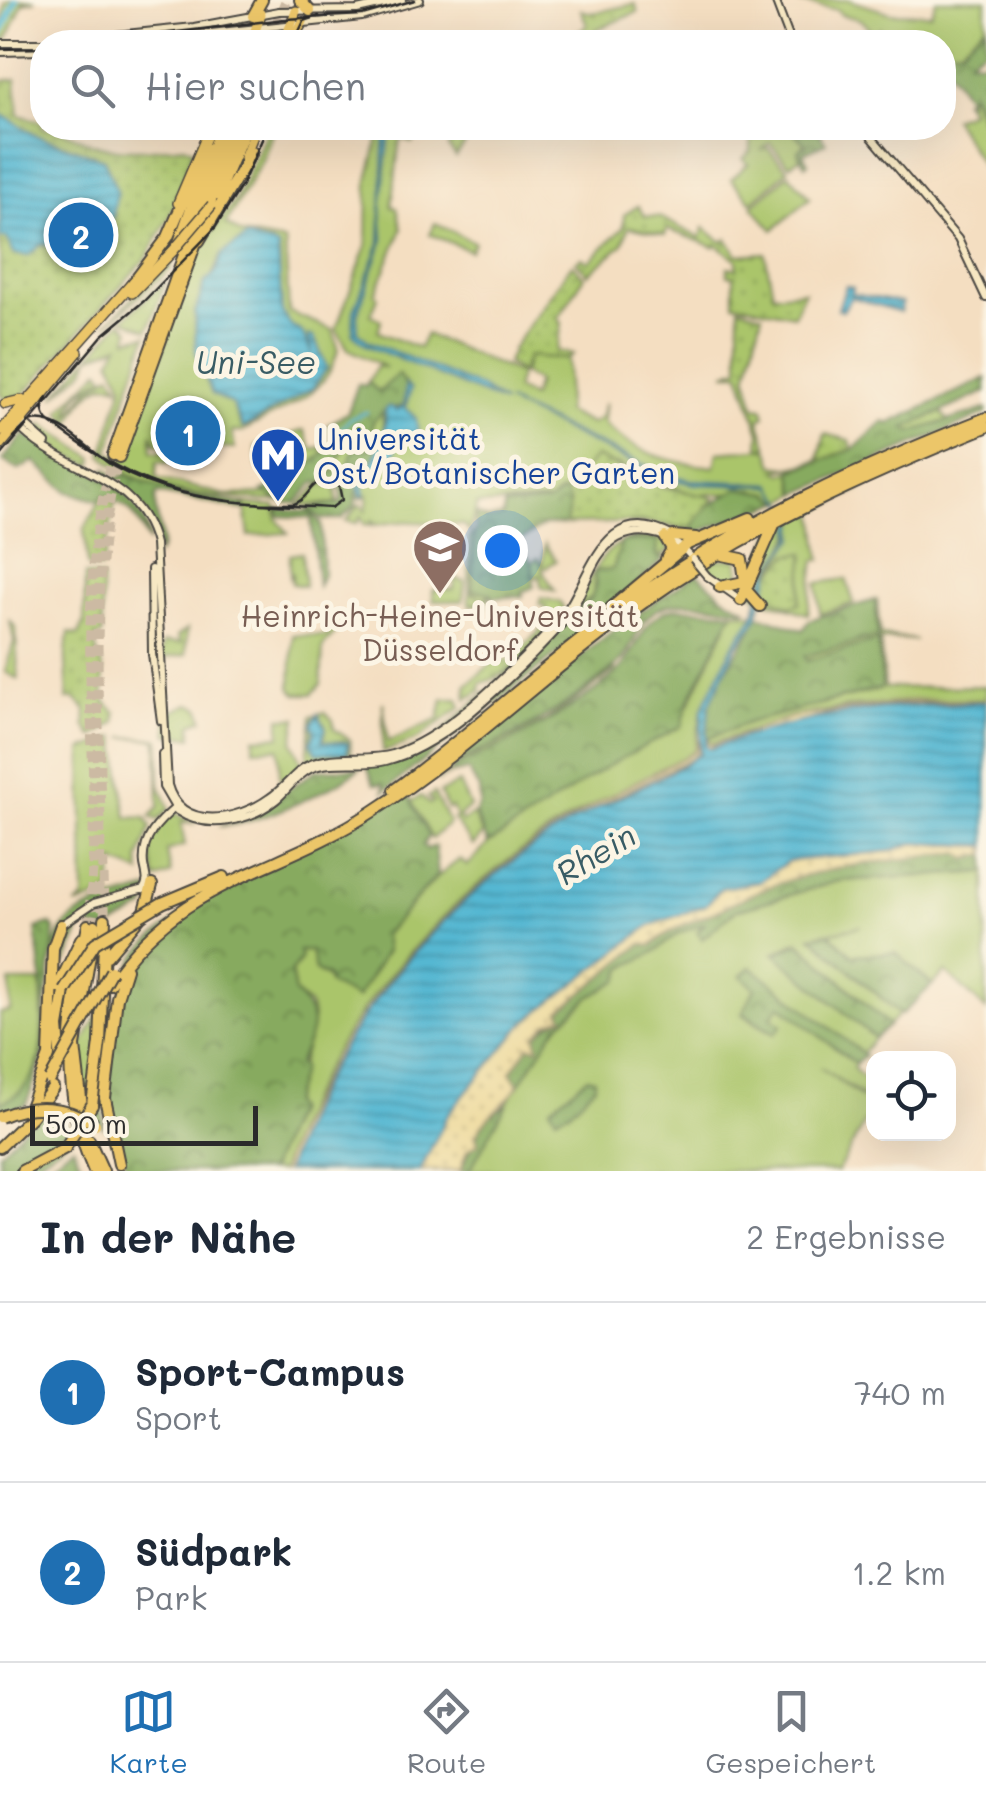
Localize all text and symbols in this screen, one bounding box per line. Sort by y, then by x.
search box [30,30,956,140]
icon: search [65,58,120,113]
text: Hier suchen [145,60,366,110]
pin: 2 [48,198,114,272]
water label: Uni-See [196,340,316,382]
pin: 1 [156,396,220,470]
place label: Universität Ost/Botanischer Garten [317,418,675,492]
metro station icon: Universität Ost/Botanischer Garten [248,425,308,504]
school or university icon: Heinrich-Heine-Universität Düsseldorf [410,517,470,596]
your location [477,525,528,576]
place label: Heinrich-Heine-Universität Düsseldorf [241,595,639,669]
water label: Rhein [547,813,643,893]
map controls [866,1051,956,1141]
button: locate [866,1051,956,1141]
scale bar [30,1101,258,1146]
text: 500 m [45,1105,127,1141]
text: In der Nähe [40,1209,296,1264]
text: 2 Ergebnisse [746,1215,946,1257]
text: Sport-Campus [135,1346,405,1396]
text: 1 [65,1371,80,1413]
text: 740 m [854,1371,946,1413]
text: Sport [135,1396,222,1438]
text: Südpark [135,1526,292,1576]
text: 2 [64,1551,81,1593]
text: 1.2 km [852,1551,946,1593]
text: Park [135,1576,208,1618]
tab: Karte [110,1684,188,1780]
tab: Route [407,1684,486,1780]
tab: Gespeichert [706,1684,876,1780]

